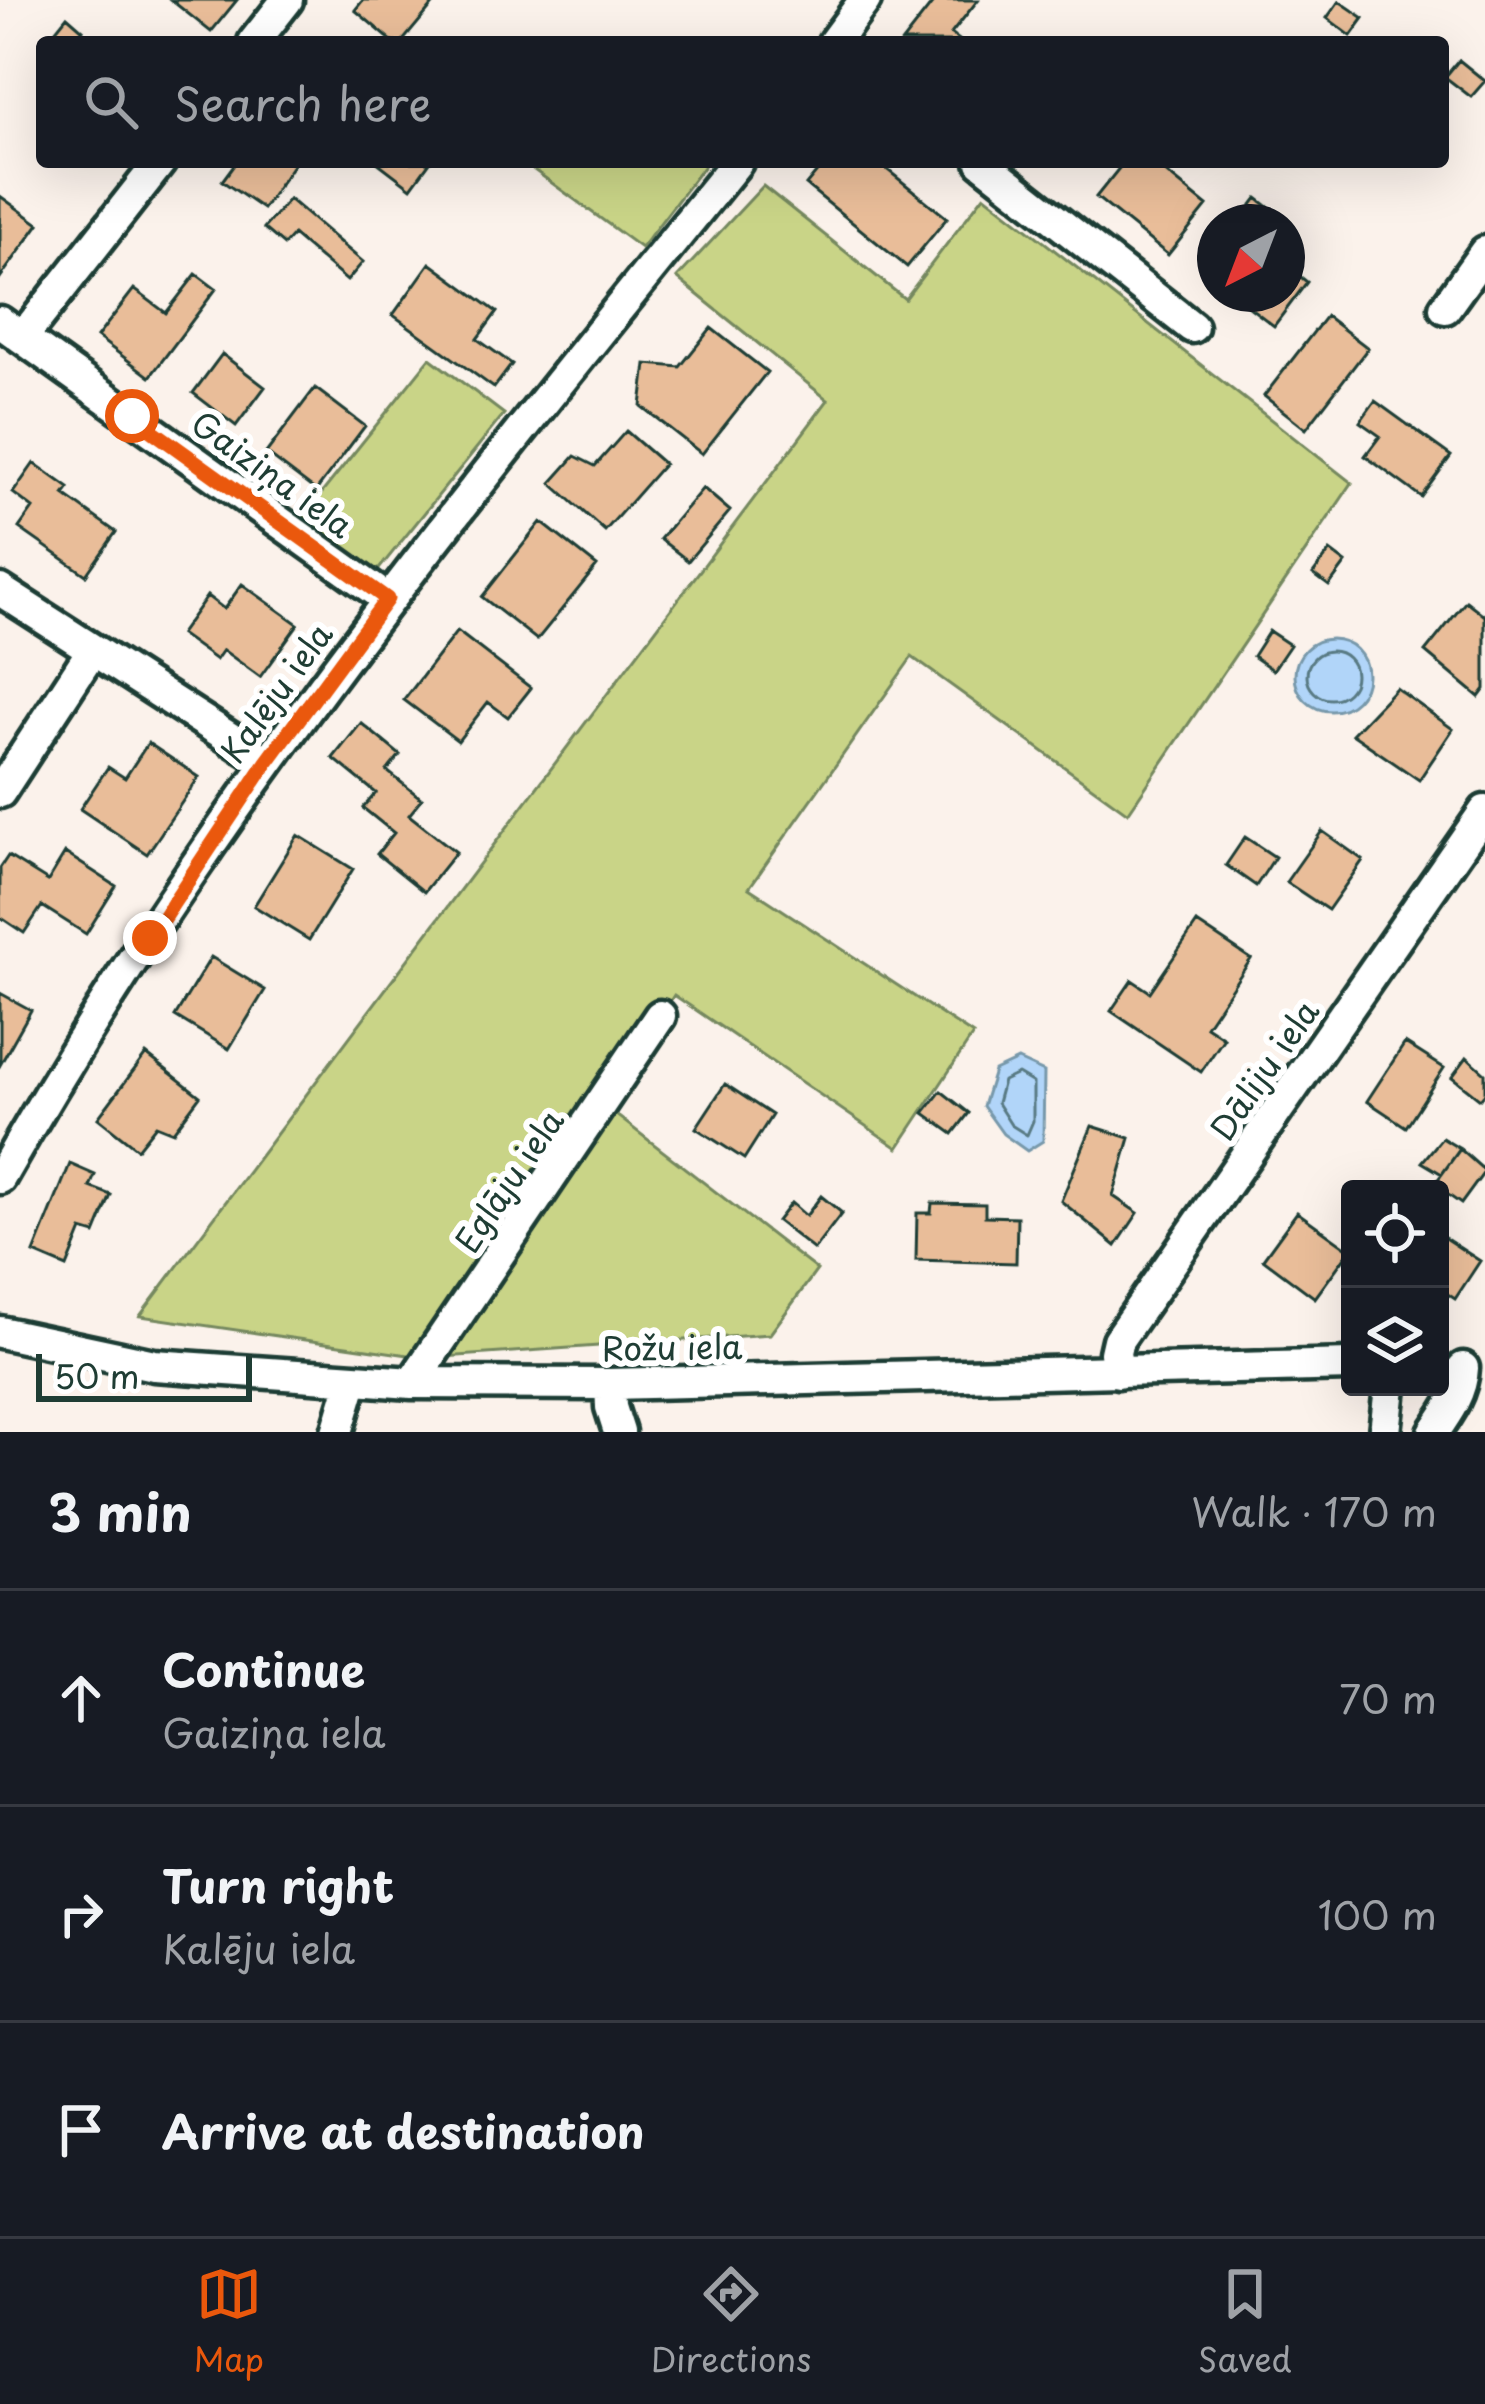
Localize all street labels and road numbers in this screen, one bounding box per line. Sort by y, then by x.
street label: Gaiziņa iela [182,397,365,549]
street label: Kalēju iela [207,611,344,773]
street label: Dāliju iela [1196,988,1330,1149]
street label: Eglāju iela [441,1098,575,1262]
street label: Rožu iela [601,1320,743,1372]

